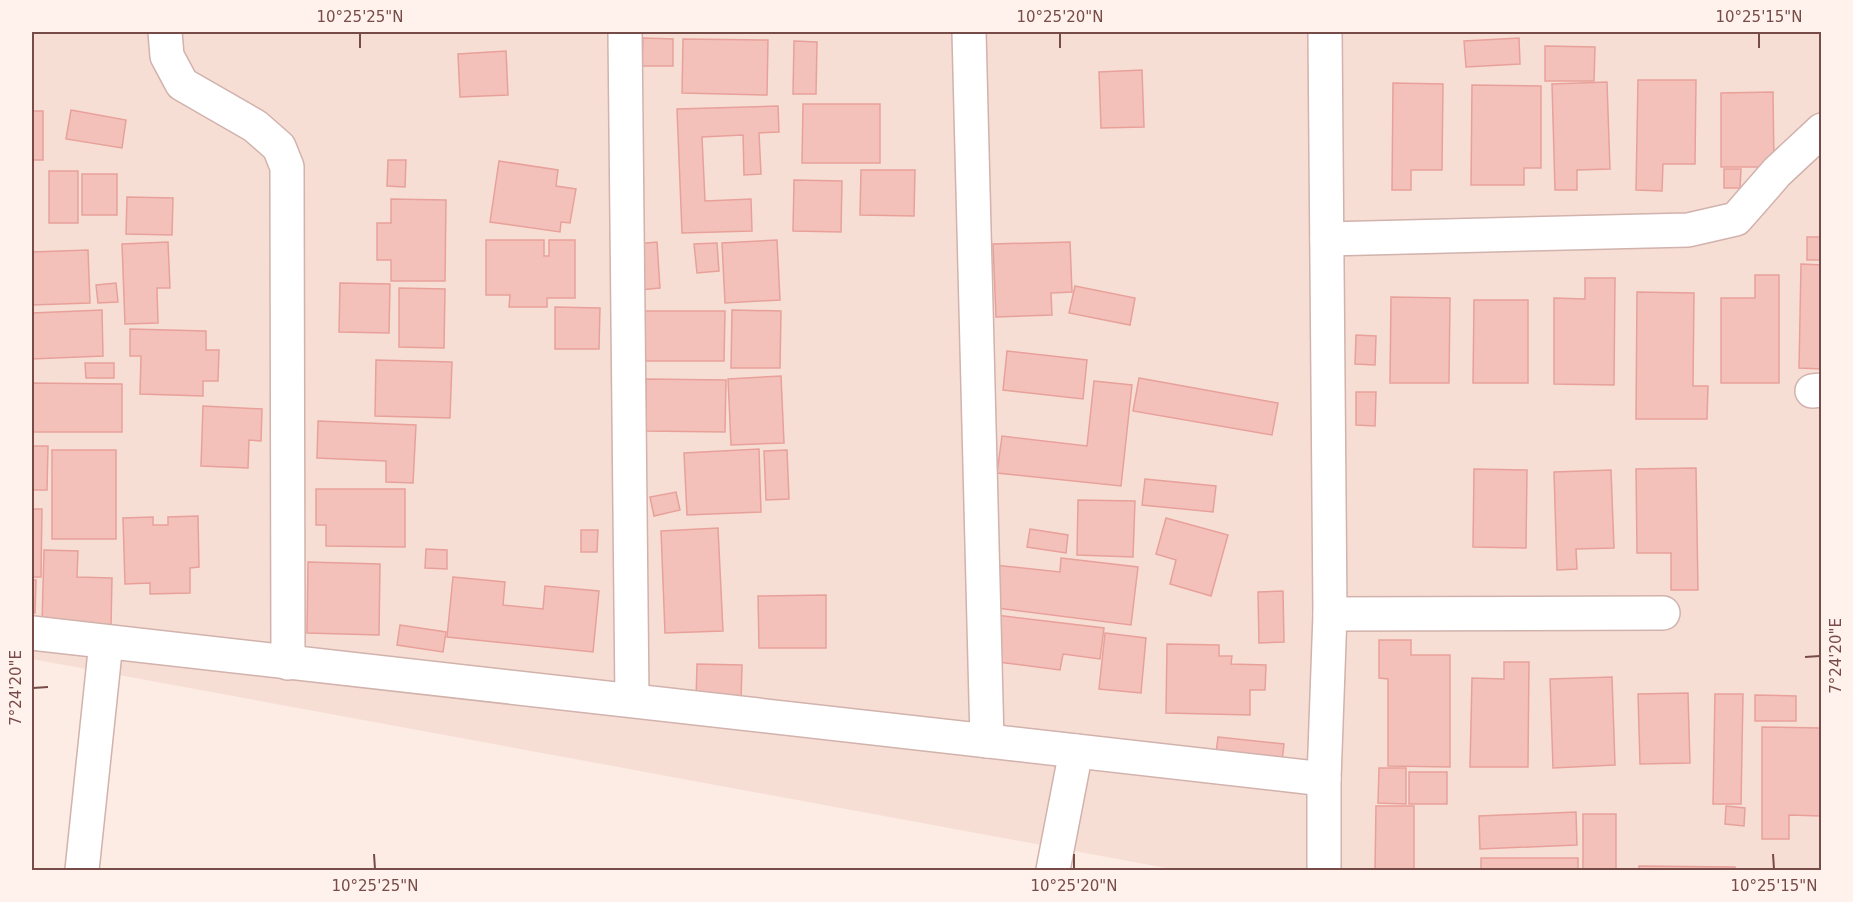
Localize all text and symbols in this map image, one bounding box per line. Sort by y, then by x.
text: 10°25'25"N [316,8,404,26]
text: 10°25'20"N [1016,8,1104,26]
text: 10°25'15"N [1715,8,1803,26]
text: 7°24'20"E [1827,618,1845,694]
text: 7°24'20"E [7,650,25,726]
text: 10°25'25"N [331,877,419,895]
text: 10°25'20"N [1030,877,1118,895]
text: 10°25'15"N [1730,877,1818,895]

